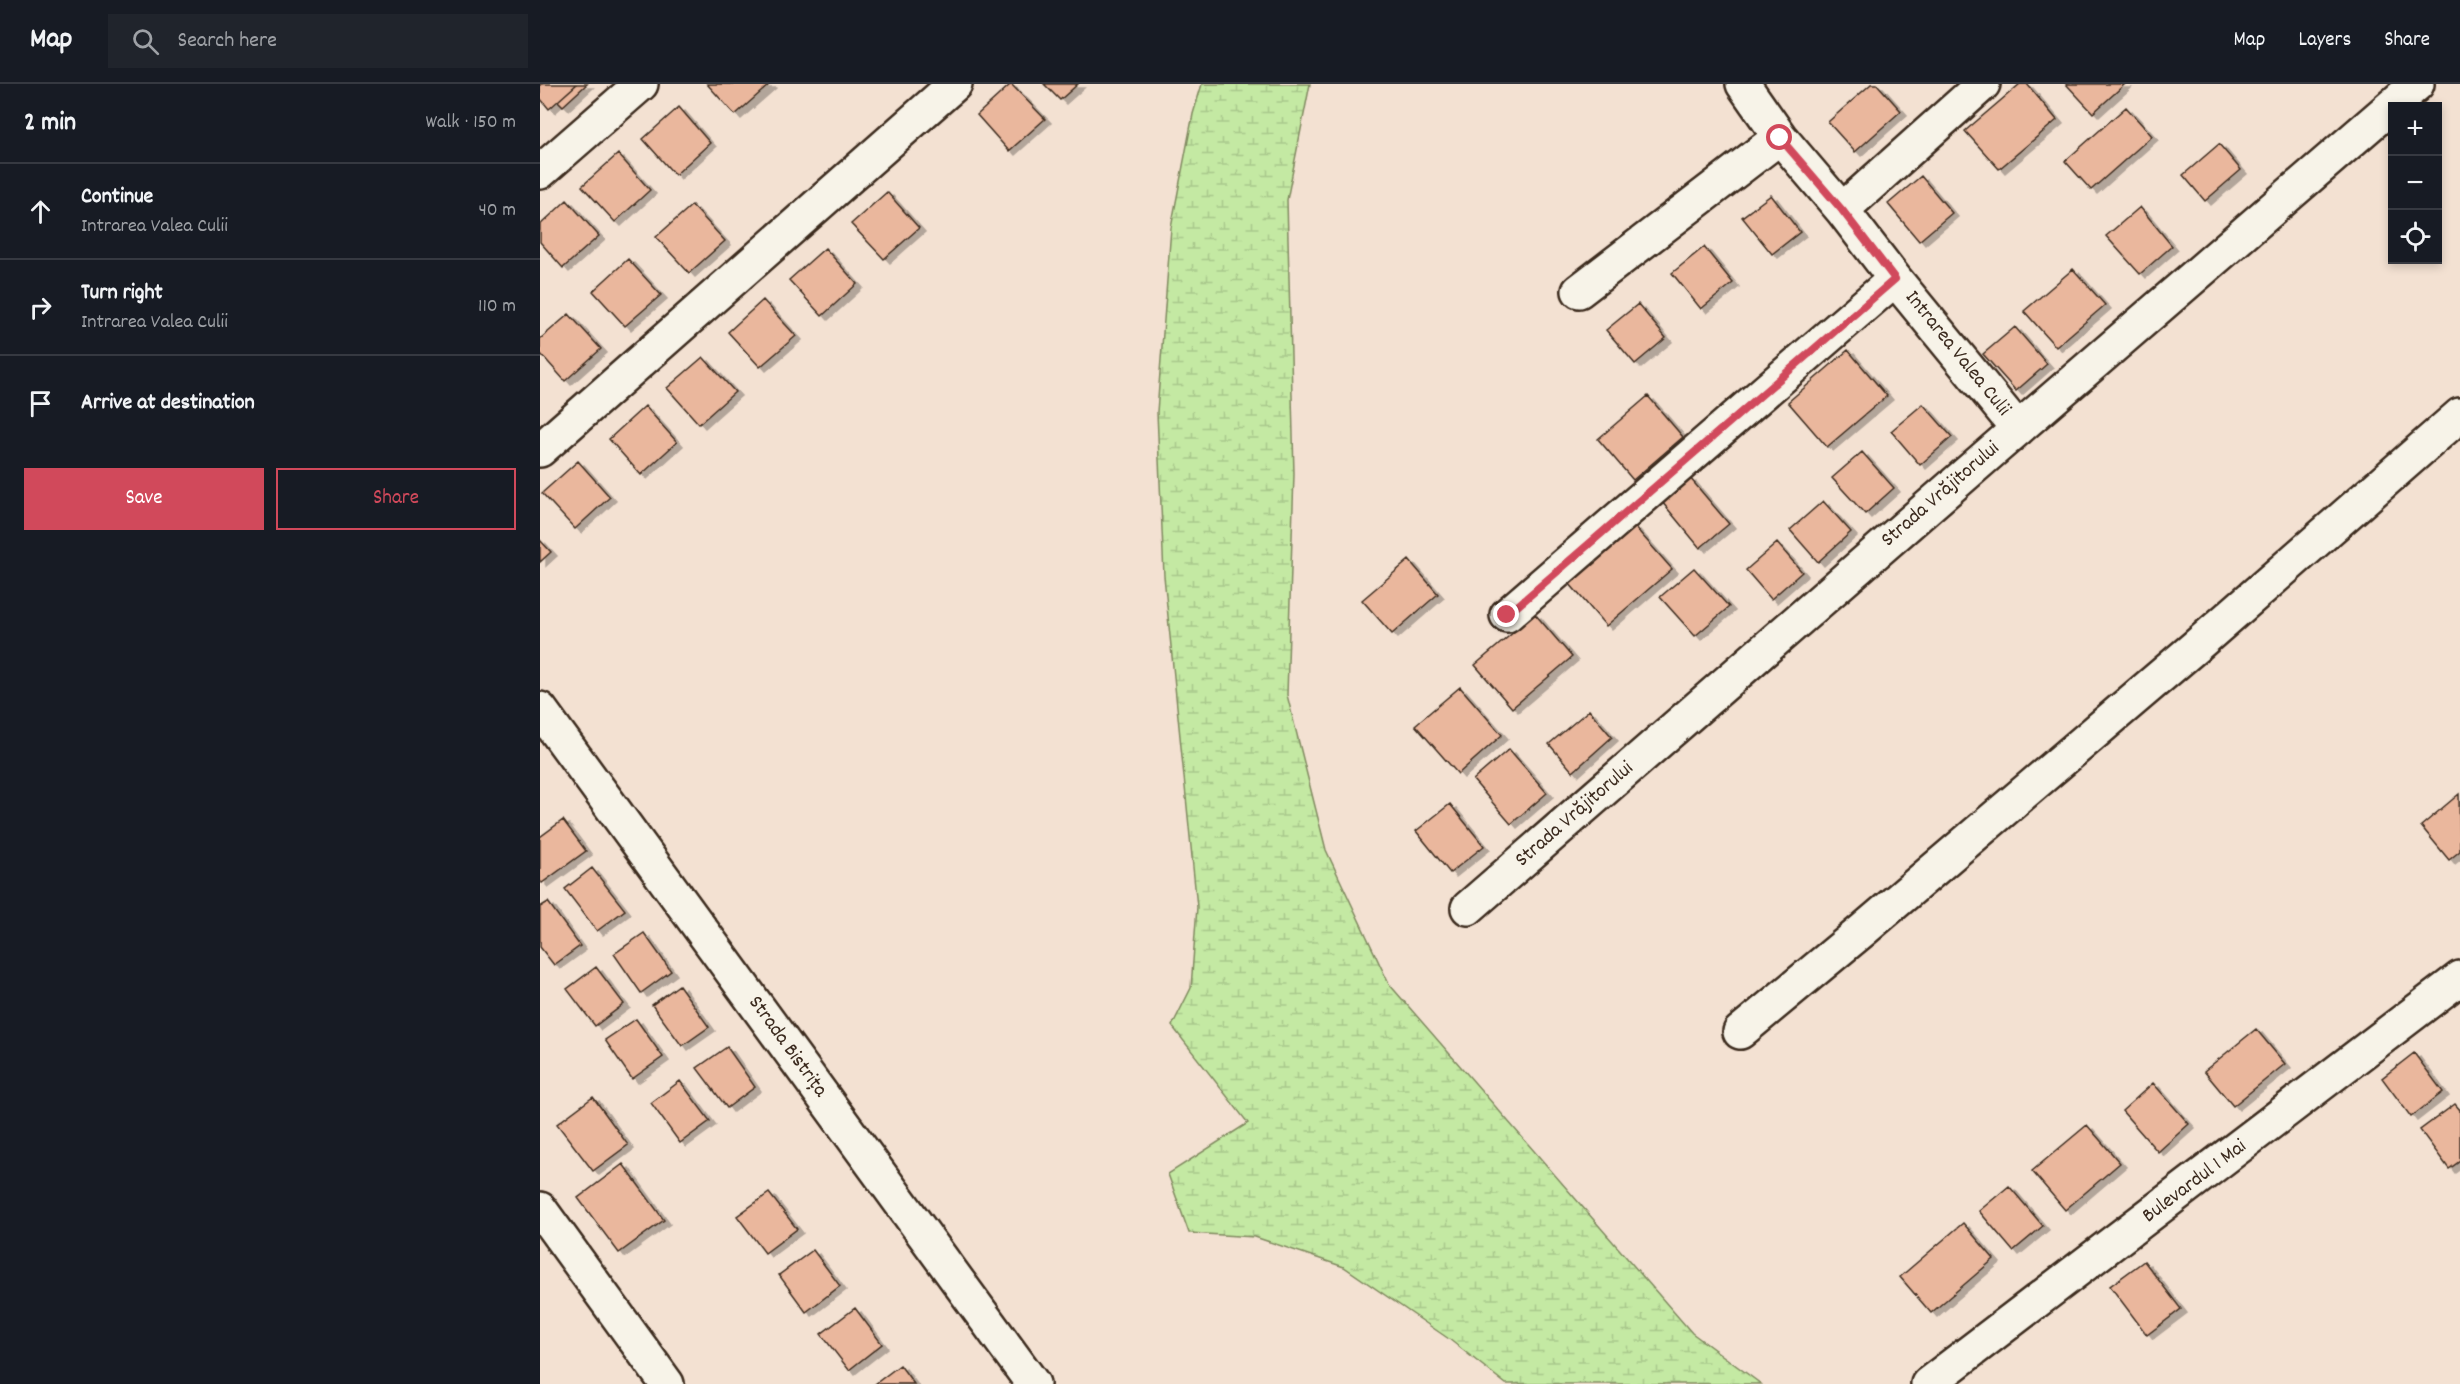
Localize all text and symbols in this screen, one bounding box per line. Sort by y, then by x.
search box [108,14,528,68]
text: Map [30,21,72,61]
icon: search [129,25,162,58]
text: Search here [177,26,277,57]
text: Map [2234,26,2265,56]
text: Layers [2298,26,2351,56]
text: Share [2384,26,2430,56]
map controls [2388,102,2442,264]
button: + [2388,102,2442,156]
text: 2 min [24,105,76,142]
text: Walk · 150 m [426,109,516,137]
route start [1766,124,1792,150]
button: − [2388,156,2442,210]
text: Continue [81,182,153,213]
icon: ahead [24,195,57,228]
text: 40 m [478,197,516,225]
button: locate [2388,210,2442,264]
text: Intrarea Valea Culii [81,213,228,241]
text: Turn right [81,278,163,309]
street label: Intrarea Valea Culii [1897,285,2017,423]
icon: right [24,291,57,324]
text: 110 m [478,293,516,321]
text: Intrarea Valea Culii [81,309,228,337]
icon: arrive [24,387,57,420]
text: Arrive at destination [81,388,255,419]
street label: Strada Vrăjitorului [1875,435,2007,555]
button: Save [24,468,264,530]
button: Share [276,468,516,530]
route end [1493,601,1519,627]
street label: Strada Vrăjitorului [1509,755,1641,875]
street label: Strada Bistrița [740,990,835,1105]
street label: Bulevardul 1 Mai [2137,1133,2254,1231]

